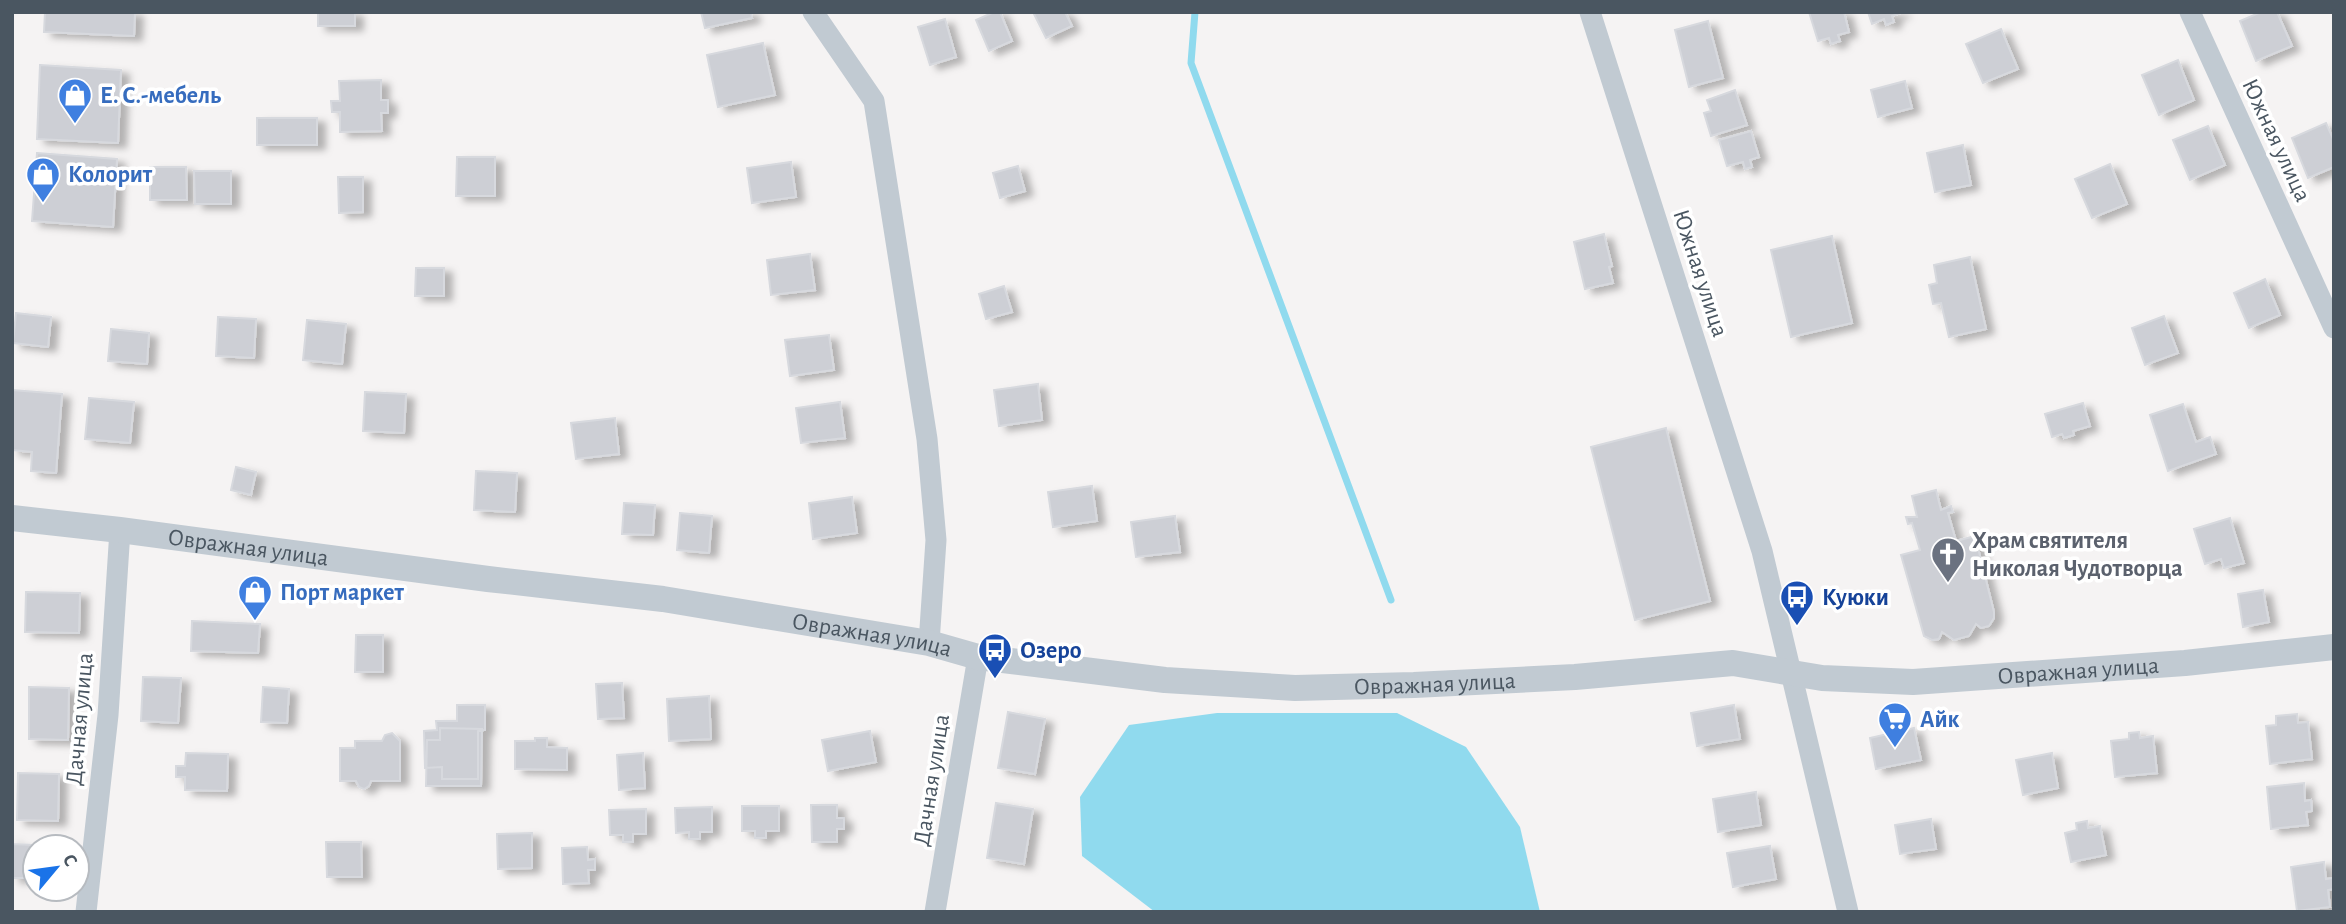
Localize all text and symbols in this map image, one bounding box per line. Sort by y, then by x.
street label: Южная улица [2237,75,2315,206]
shop icon: Е. С.-мебель [56,76,94,125]
place label: Е. С.-мебель [100,84,221,108]
shop icon: Колорит [24,155,62,204]
place label: Колорит [68,163,153,187]
street label: Южная улица [1668,207,1732,340]
street label: Овражная улица [166,525,330,571]
place label: Храм святителя Николая Чудотворца [1972,529,2183,581]
church icon: Храм святителя Николая Чудотворца [1929,535,1967,584]
shop icon: Порт маркет [236,573,274,622]
bus stop icon: Куюки [1778,578,1816,627]
place label: Порт маркет [280,581,404,605]
place label: Куюки [1822,586,1889,610]
street label: Овражная улица [790,610,954,662]
bus stop icon: Озеро [976,631,1014,680]
place label: Озеро [1020,639,1082,663]
street label: Дачная улица [62,652,98,787]
street label: Овражная улица [1997,654,2160,689]
street label: Овражная улица [1353,669,1516,700]
supermarket icon: Айк [1876,700,1914,749]
place label: Айк [1920,708,1959,732]
street label: Дачная улица [910,712,954,848]
north arrow [21,833,91,903]
text: С [59,851,80,870]

